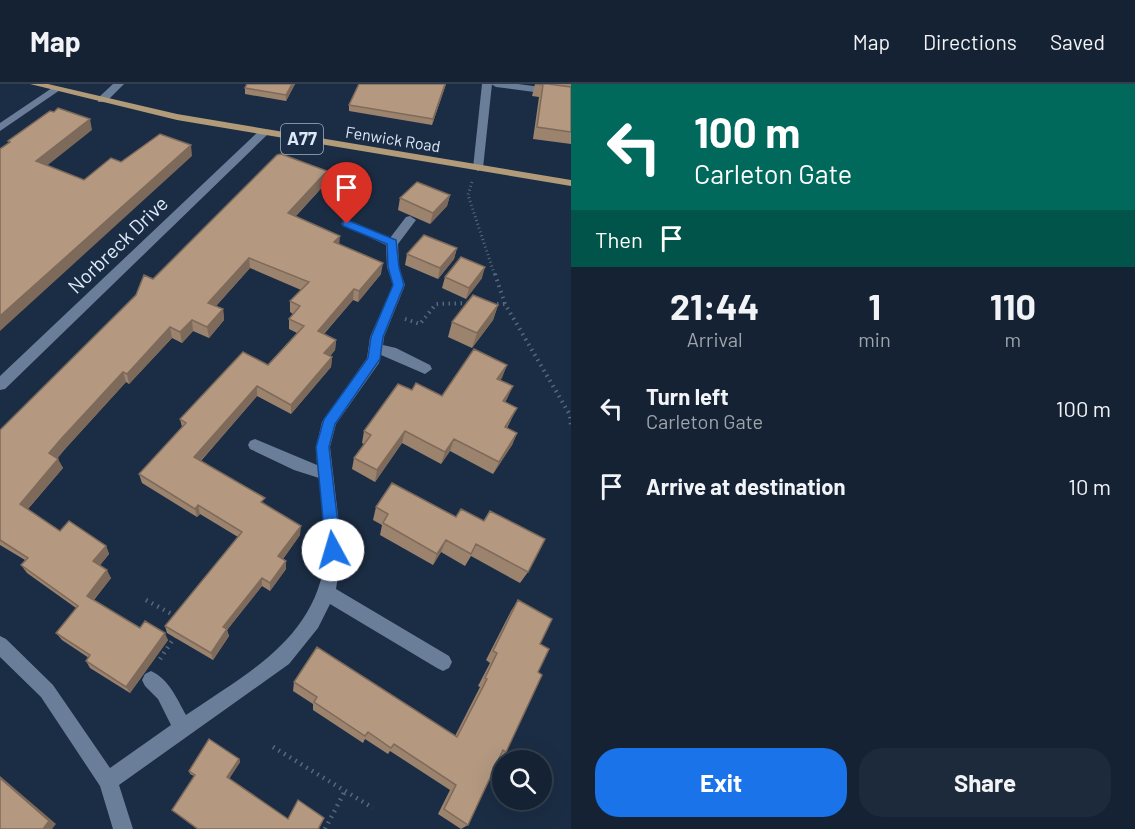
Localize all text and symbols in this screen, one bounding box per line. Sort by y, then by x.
text: Map [30,24,81,58]
text: Map [853,29,890,54]
text: Directions [923,29,1017,54]
text: Saved [1050,29,1105,54]
text: 100 m [694,106,800,156]
icon: left [595,108,673,186]
street label: Fenwick Road [344,122,442,155]
road number: A77 [281,124,323,154]
text: Carleton Gate [694,157,852,189]
pin [321,162,372,224]
icon: arrive [330,171,363,204]
street label: Norbreck Drive [62,191,172,298]
icon: arrive [655,222,688,255]
text: Then [595,226,643,252]
text: 21:44 [670,284,759,327]
text: 1 [868,284,881,327]
text: 110 [990,284,1036,327]
text: Arrival [687,327,743,351]
text: min [858,327,891,351]
text: m [1005,327,1021,351]
text: Turn left [646,383,729,409]
icon: left [595,392,628,425]
text: 100 m [1056,395,1111,421]
text: Carleton Gate [646,409,763,433]
icon: arrive [595,470,628,503]
text: Arrive at destination [646,473,845,499]
text: 10 m [1068,473,1111,499]
position arrow [301,518,365,582]
button: Exit [595,748,847,817]
button: Share [859,748,1111,817]
map controls [492,750,552,810]
button: search [492,750,552,810]

